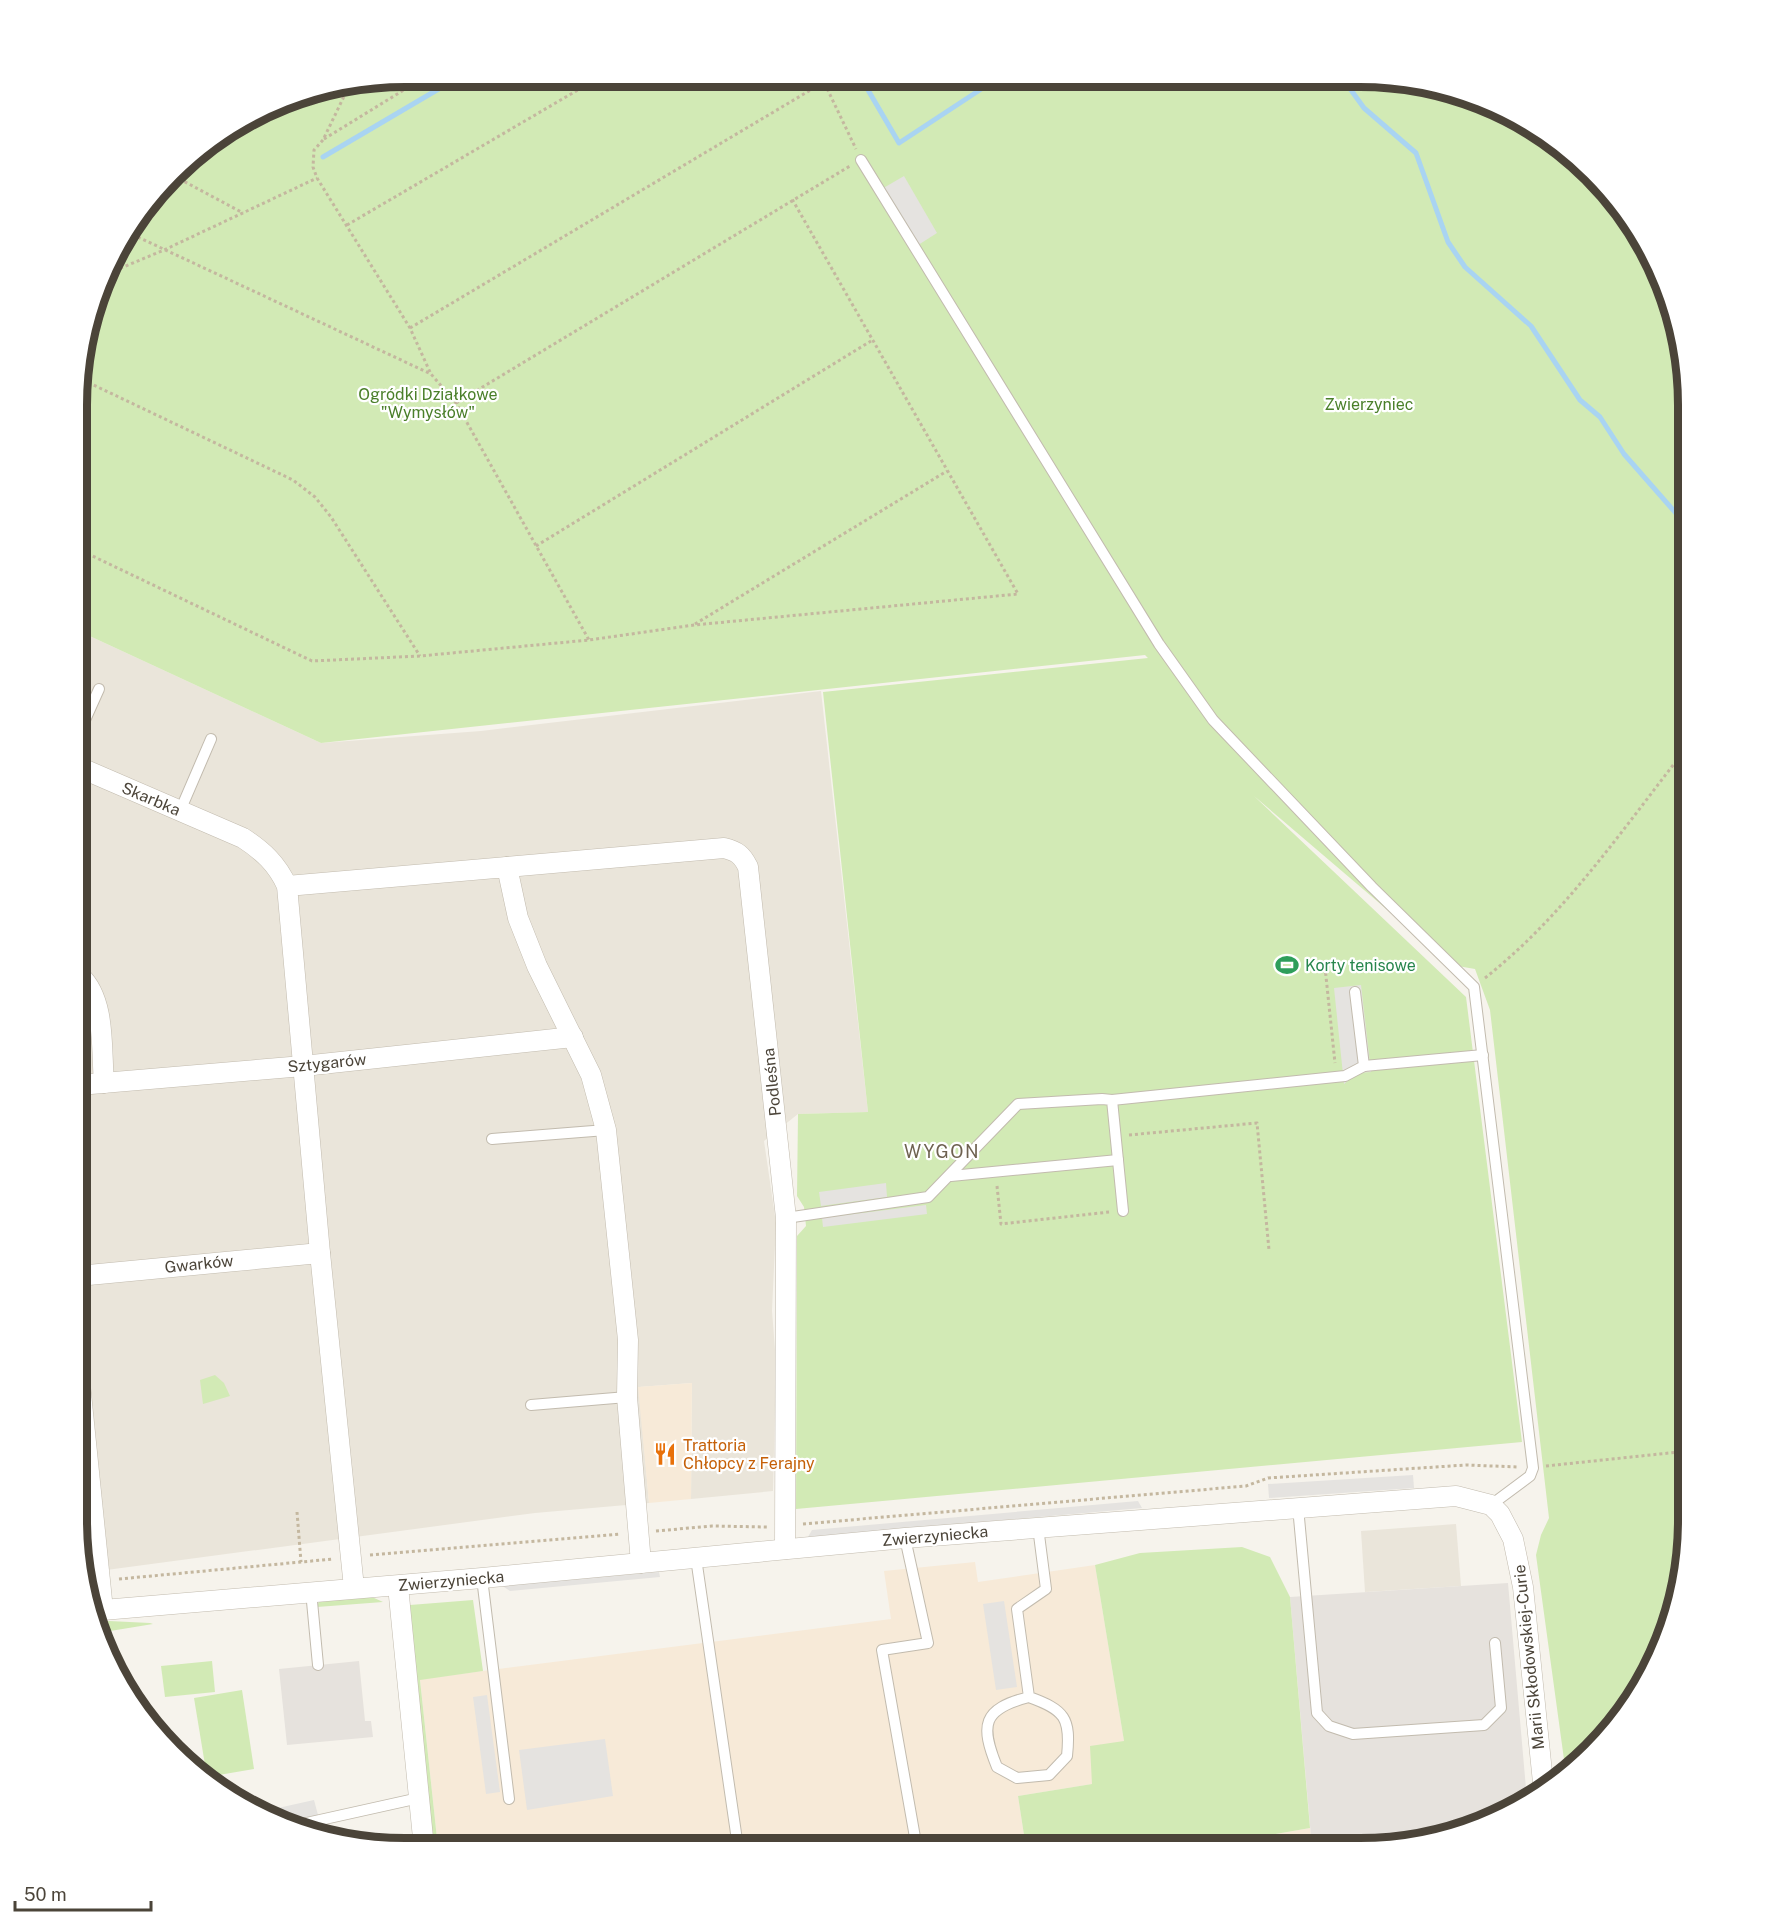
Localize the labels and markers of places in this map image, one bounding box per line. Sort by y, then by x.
sports icon: Korty tenisowe [1274,952,1300,978]
place label: Korty tenisowe [1305,956,1416,975]
place label: Trattoria Chłopcy z Ferajny [683,1436,815,1473]
restaurant icon: Trattoria Chłopcy z Ferajny [652,1441,678,1467]

